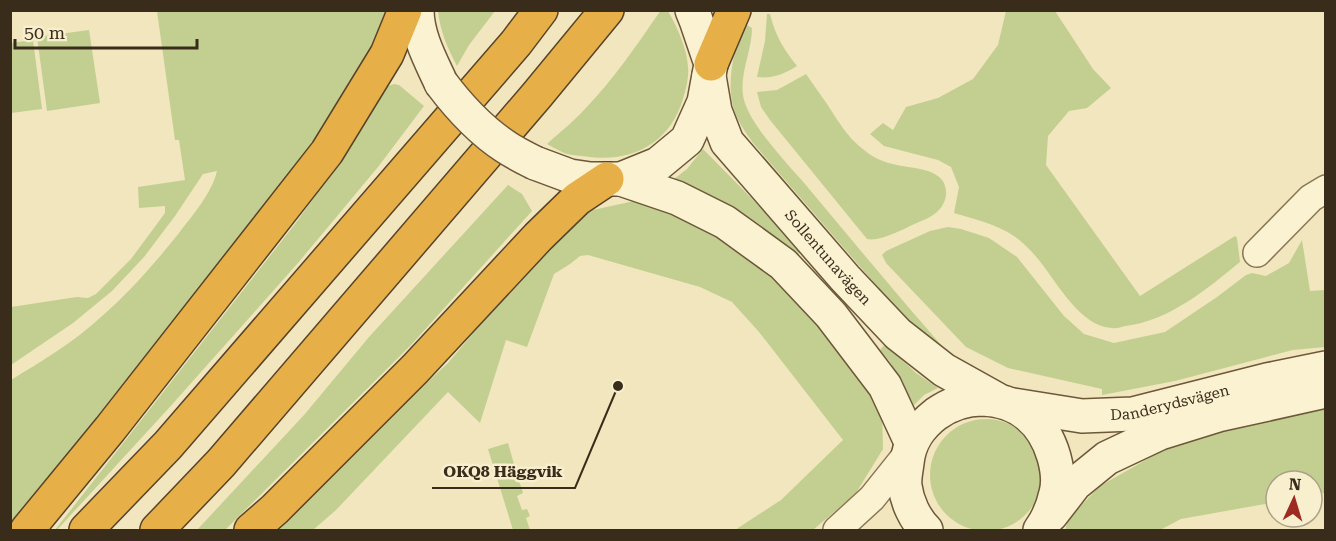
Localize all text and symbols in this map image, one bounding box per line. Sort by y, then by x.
scale bar [15,12,196,50]
text: 50 m [24,22,65,43]
street label: Sollentunavägen [781,206,875,309]
street label: Danderydsvägen [1110,381,1231,424]
callout: OKQ8 Häggvik [432,454,575,488]
text: OKQ8 Häggvik [443,462,563,481]
north arrow [1264,469,1324,529]
text: N [1288,475,1302,494]

